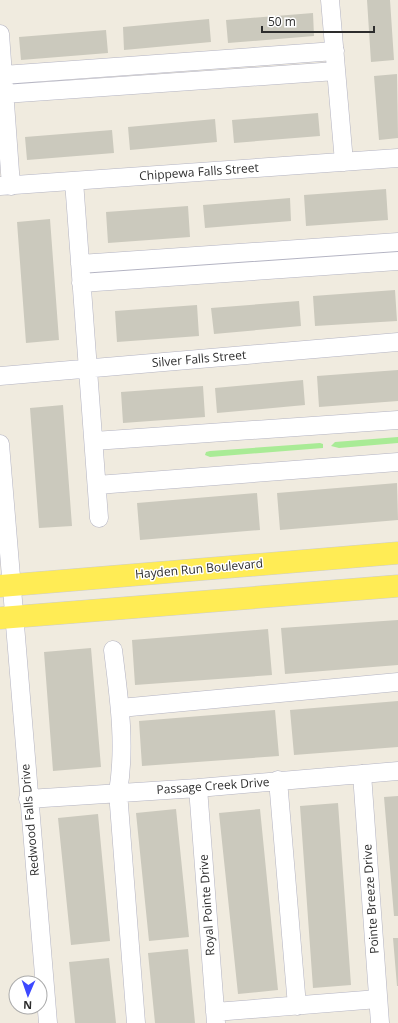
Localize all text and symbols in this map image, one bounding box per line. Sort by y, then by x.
scale bar [262,8,374,34]
text: 50 m [268,13,296,30]
street label: Chippewa Falls Street [139,159,259,184]
street label: Silver Falls Street [151,346,247,371]
street label: Hayden Run Boulevard [134,554,264,583]
street label: Redwood Falls Drive [16,763,43,877]
street label: Passage Creek Drive [156,773,270,798]
street label: Pointe Breeze Drive [358,843,383,954]
street label: Royal Pointe Drive [194,853,219,956]
north arrow [8,975,48,1015]
text: N [23,998,32,1013]

